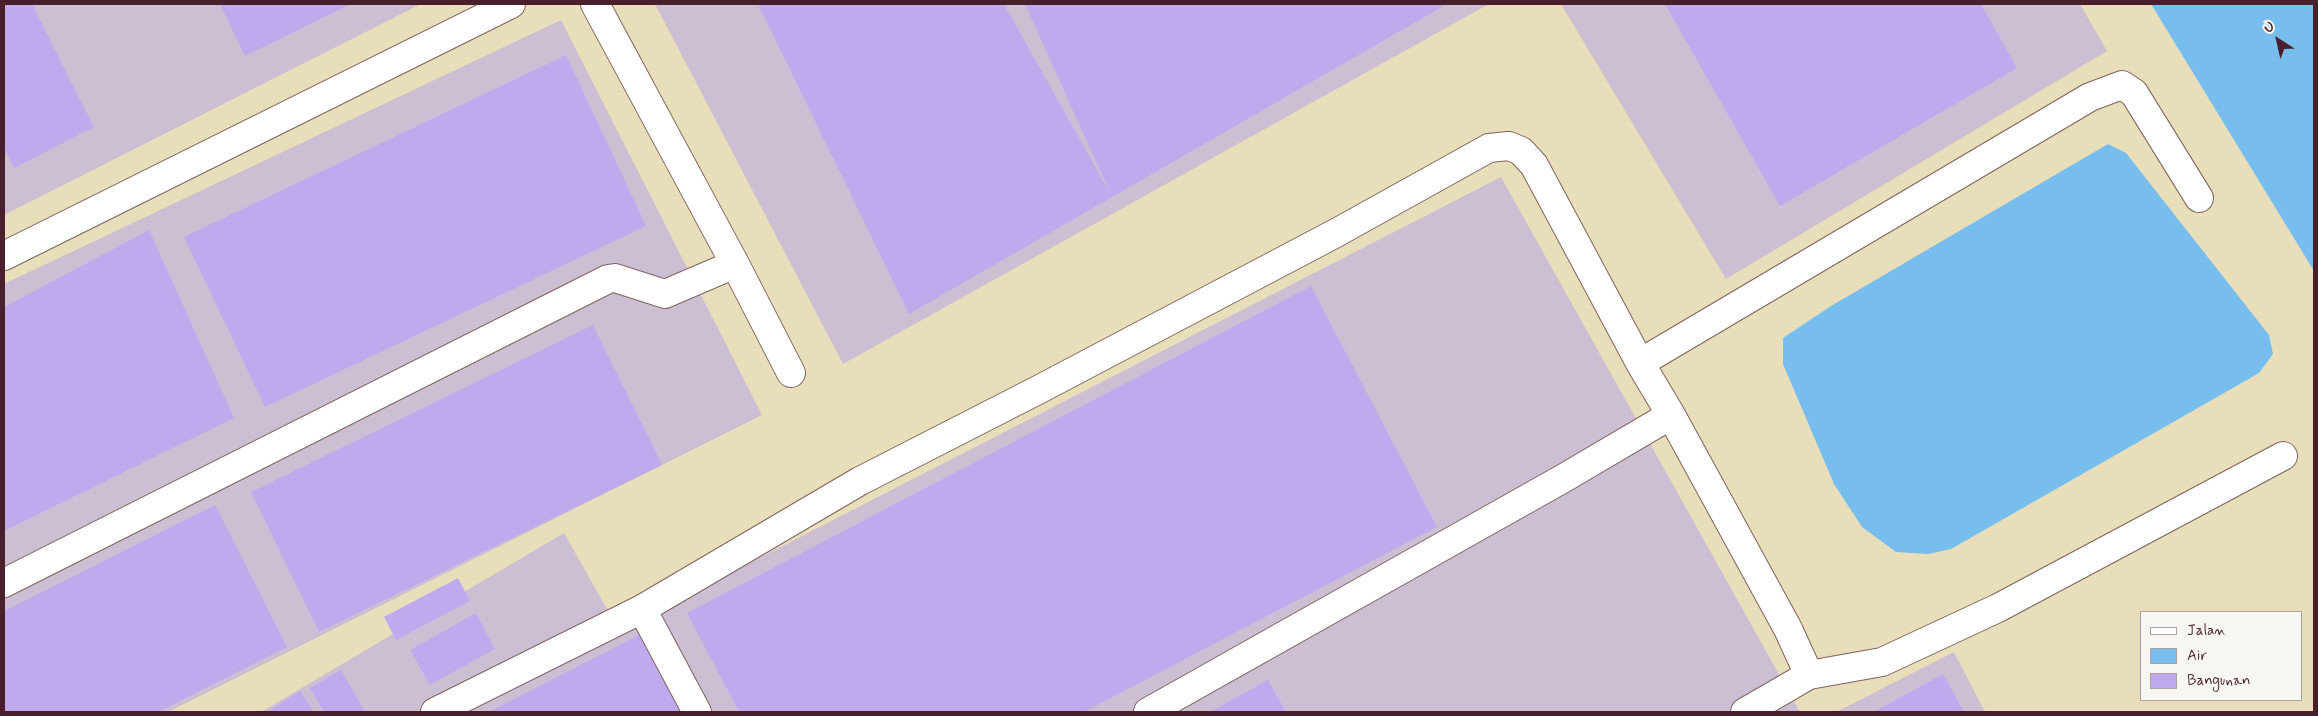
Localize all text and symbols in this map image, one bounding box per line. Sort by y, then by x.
north arrow [2253,15,2303,65]
text: U [2260,18,2278,38]
legend [2140,611,2303,701]
text: Jalan [2187,621,2226,641]
text: Air [2187,646,2207,666]
text: Bangunan [2187,671,2250,691]

